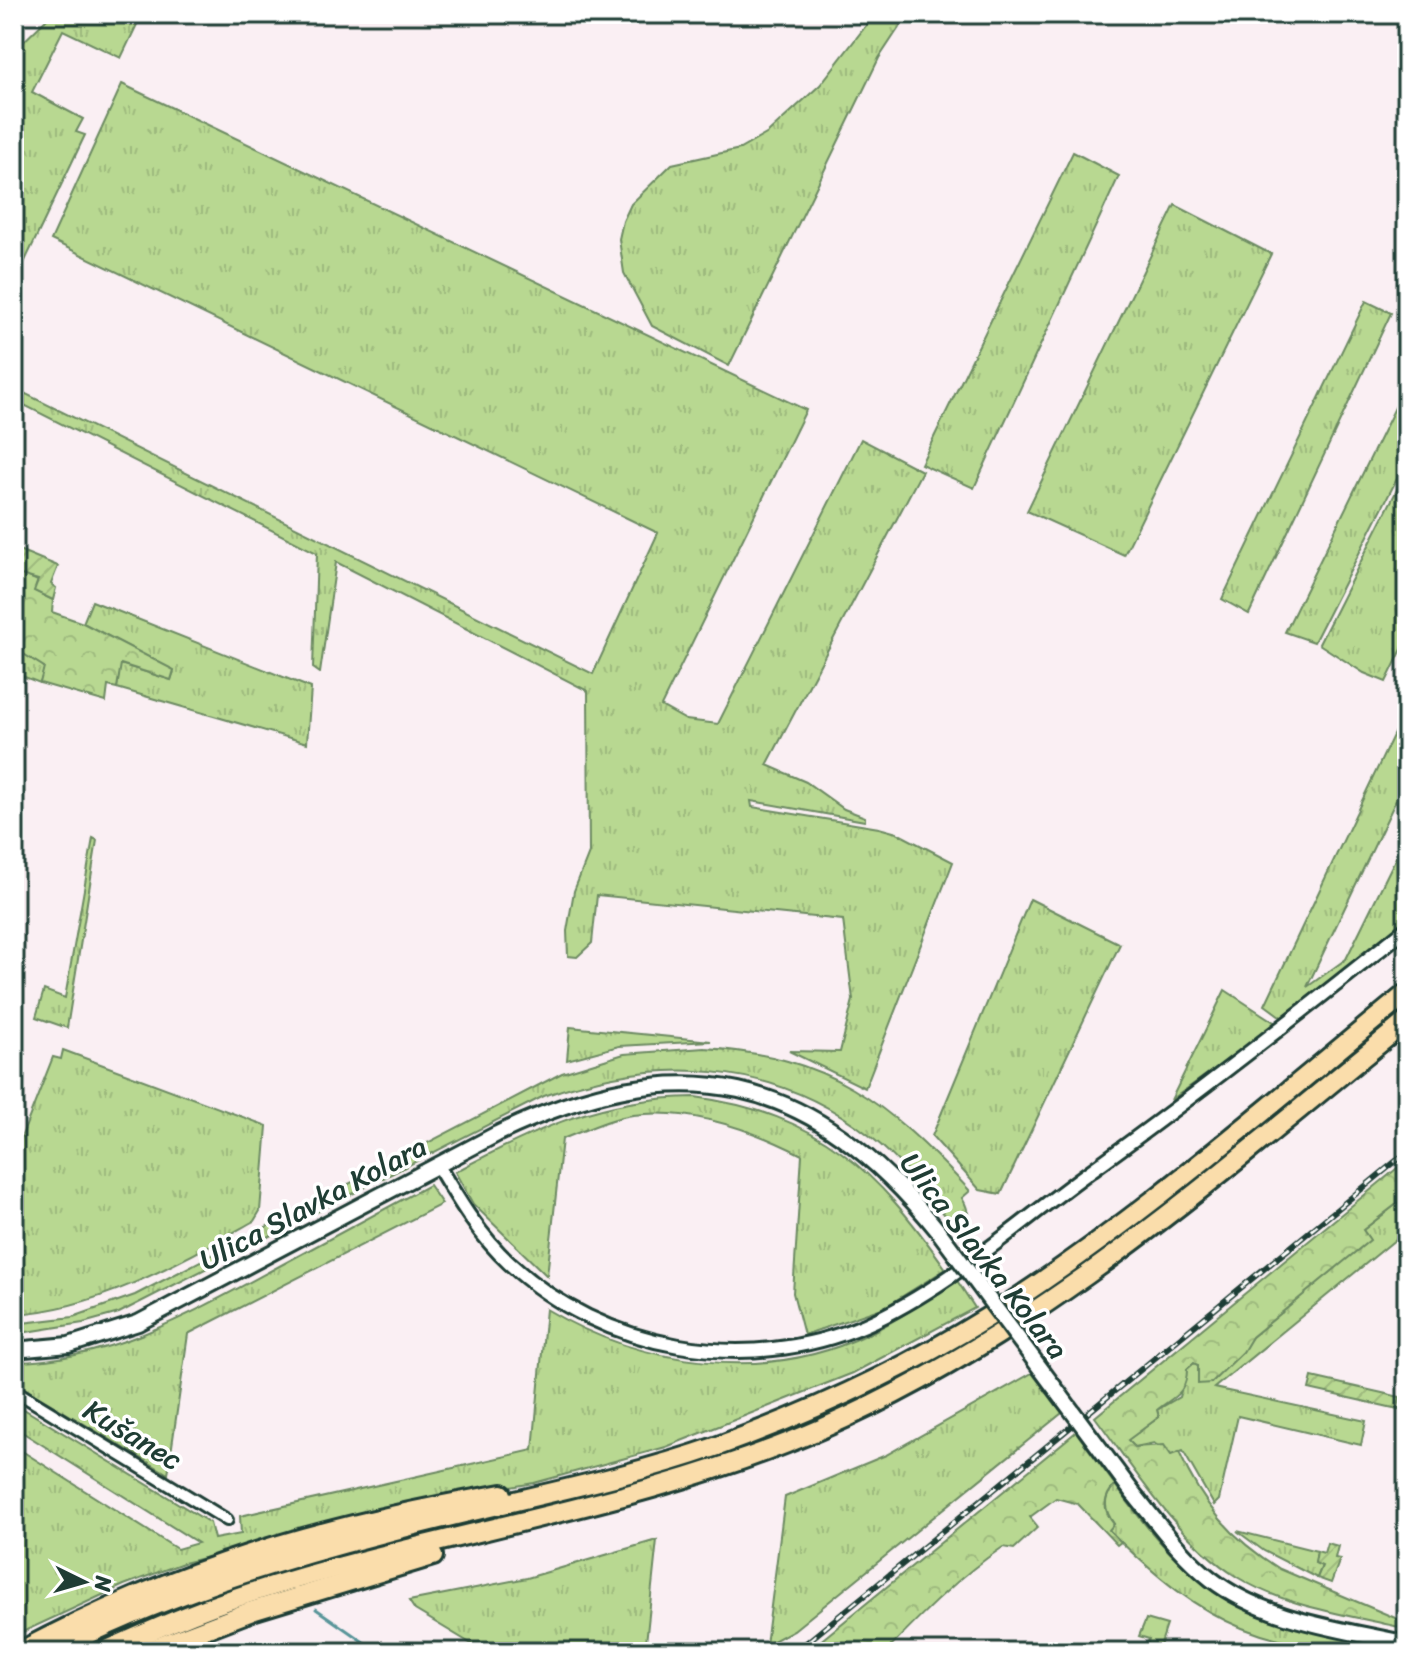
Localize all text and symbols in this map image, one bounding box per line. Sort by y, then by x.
street label: Ulica Slavka Kolara [189,1120,437,1286]
street label: Ulica Slavka Kolara [885,1140,1083,1372]
street label: Kušanec [72,1384,194,1486]
north arrow [44,1542,124,1622]
text: N [83,1573,124,1594]

